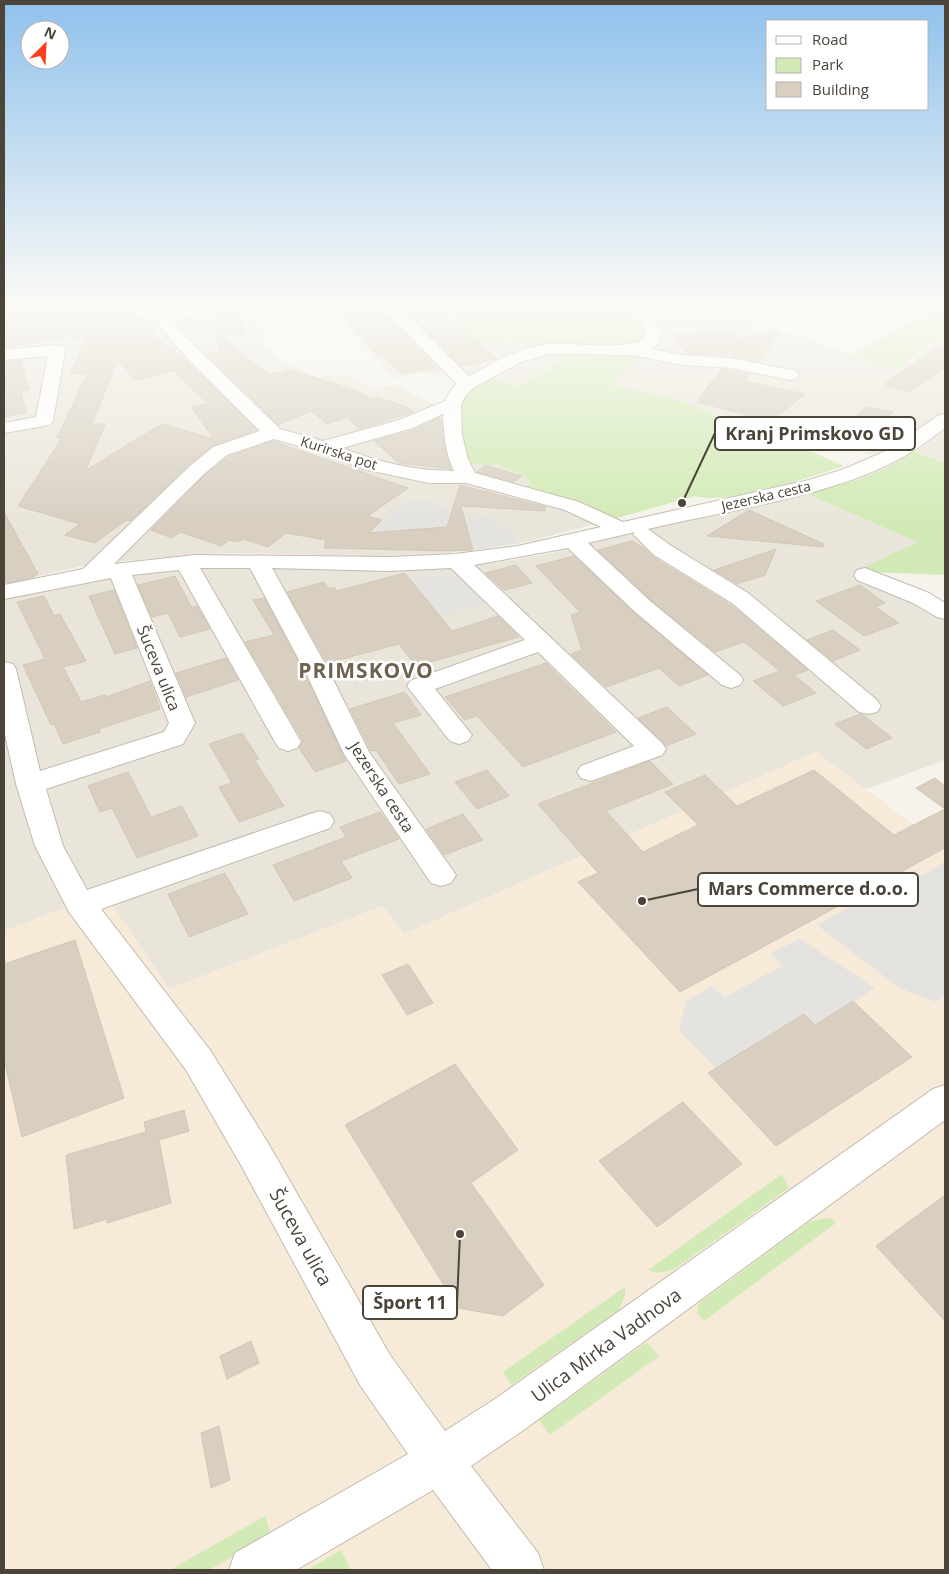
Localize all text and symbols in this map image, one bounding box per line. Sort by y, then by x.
north arrow [20,20,70,70]
legend [766,20,929,110]
text: N [41,22,60,44]
text: Road [812,29,848,49]
text: Park [812,54,843,74]
text: Building [812,79,869,99]
callout: Kranj Primskovo GD [715,417,915,450]
text: Kranj Primskovo GD [725,421,905,445]
street label: Kurirska pot [298,431,380,474]
street label: Jezerska cesta [717,476,812,515]
street label: Šuceva ulica [132,622,186,714]
district label: PRIMSKOVO [298,656,434,684]
street label: Jezerska cesta [343,736,420,837]
callout: Mars Commerce d.o.o. [698,873,918,906]
text: Mars Commerce d.o.o. [708,876,908,900]
street label: Šuceva ulica [264,1184,338,1290]
street label: Ulica Mirka Vadnova [526,1282,686,1408]
callout: Šport 11 [363,1286,457,1319]
text: Šport 11 [373,1290,447,1314]

